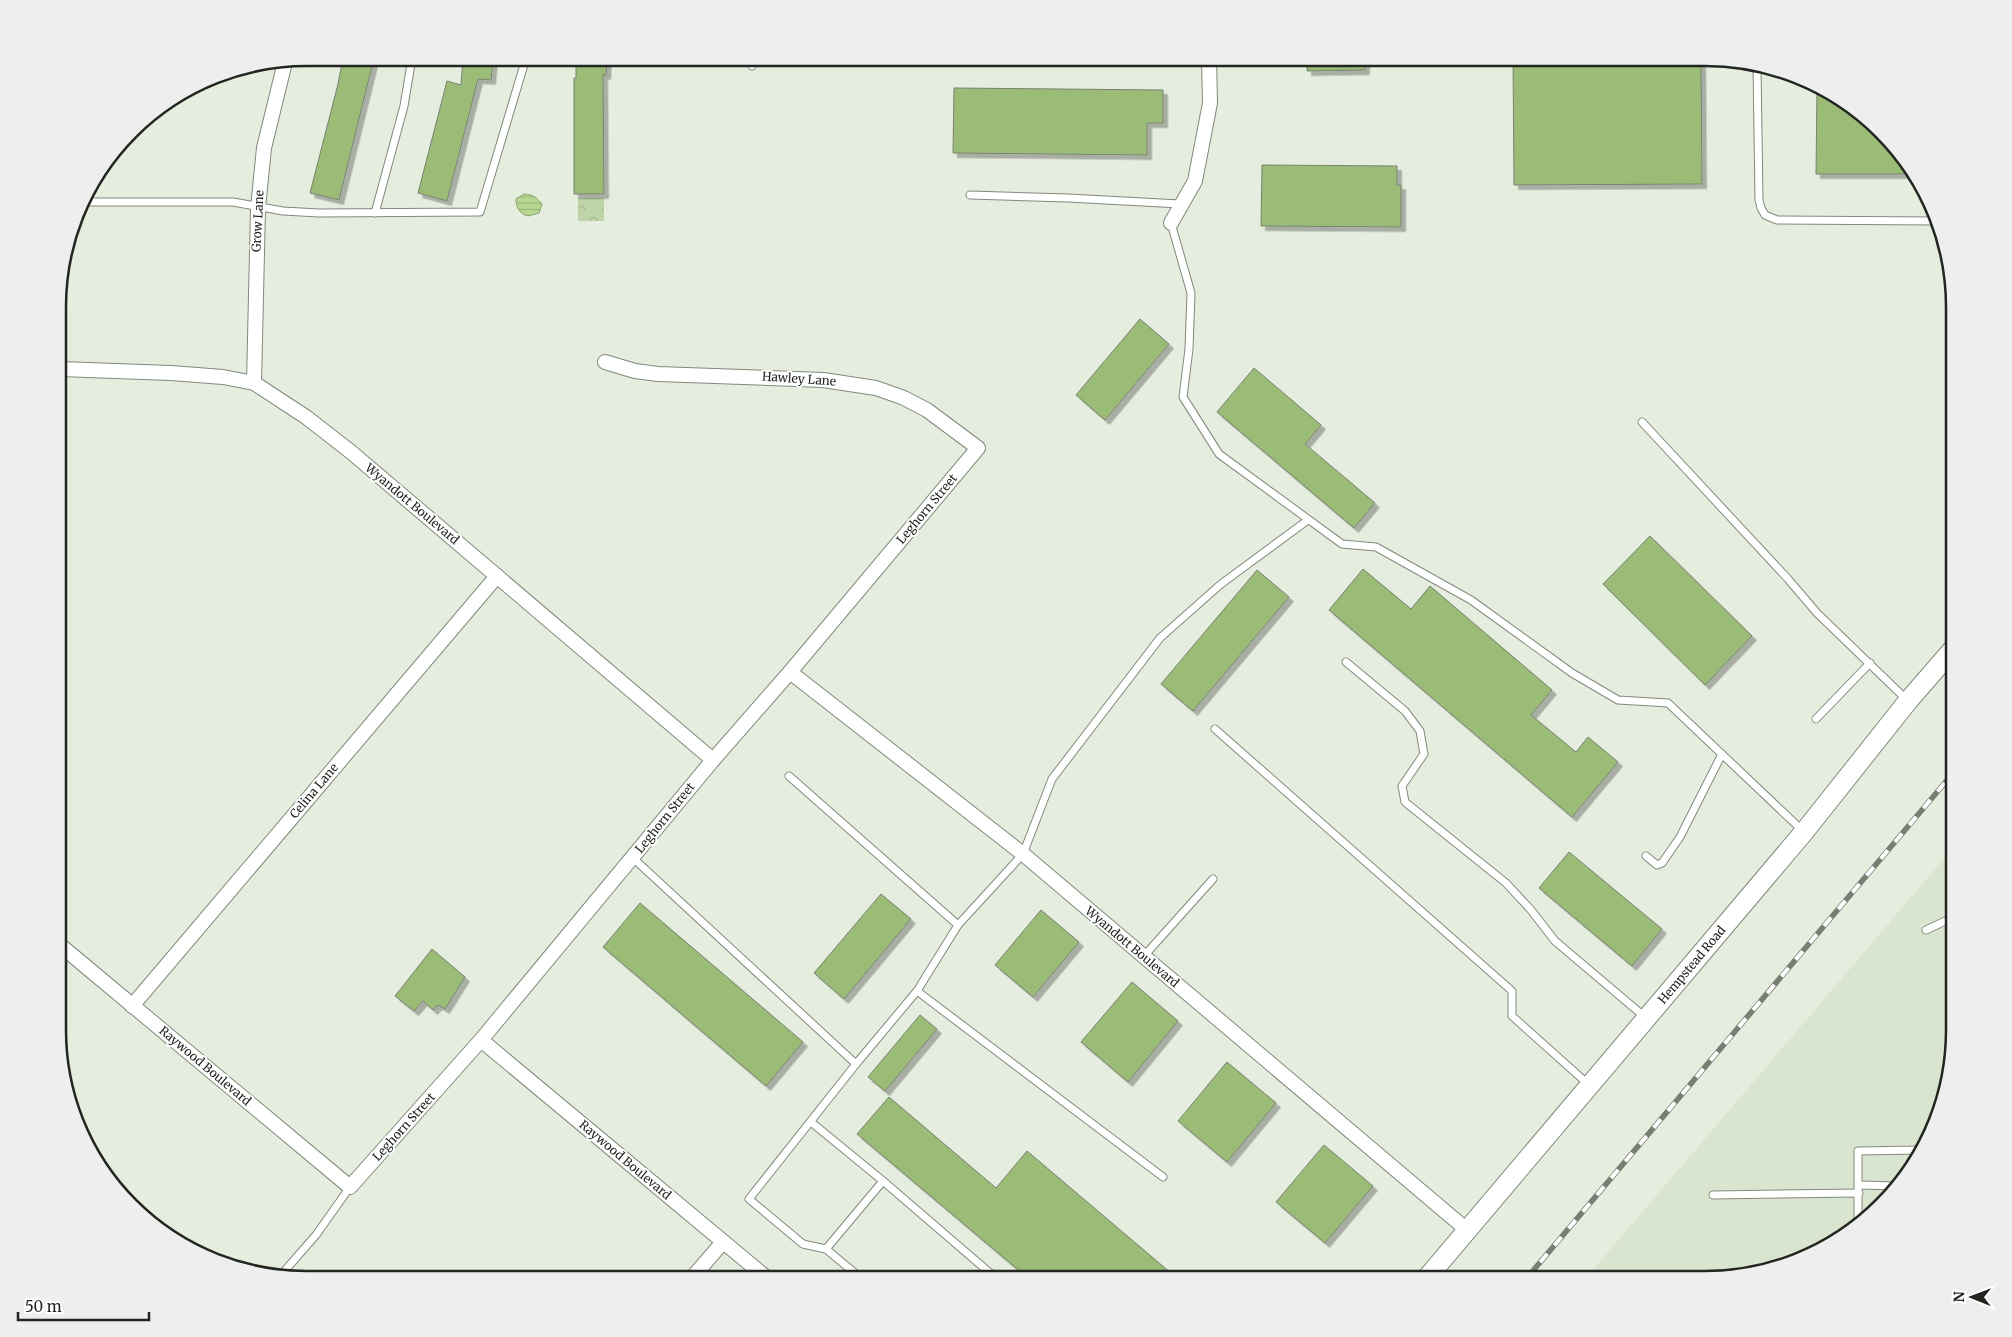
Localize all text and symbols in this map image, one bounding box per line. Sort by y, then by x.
street label: Grow Lane [248,190,267,252]
street label: Hawley Lane [762,368,837,389]
street label: Wyandott Boulevard [362,459,462,547]
street label: Leghorn Street [893,471,960,547]
street label: Celina Lane [286,760,341,821]
street label: Leghorn Street [632,779,698,856]
street label: Wyandott Boulevard [1082,902,1182,990]
street label: Hempstead Road [1655,923,1729,1007]
street label: Raywood Boulevard [156,1023,254,1108]
street label: Leghorn Street [369,1089,438,1164]
street label: Raywood Boulevard [576,1117,674,1202]
north arrow [1947,1272,1997,1322]
scale bar [18,1290,149,1322]
text: N [1950,1291,1968,1302]
text: 50 m [25,1297,62,1316]

